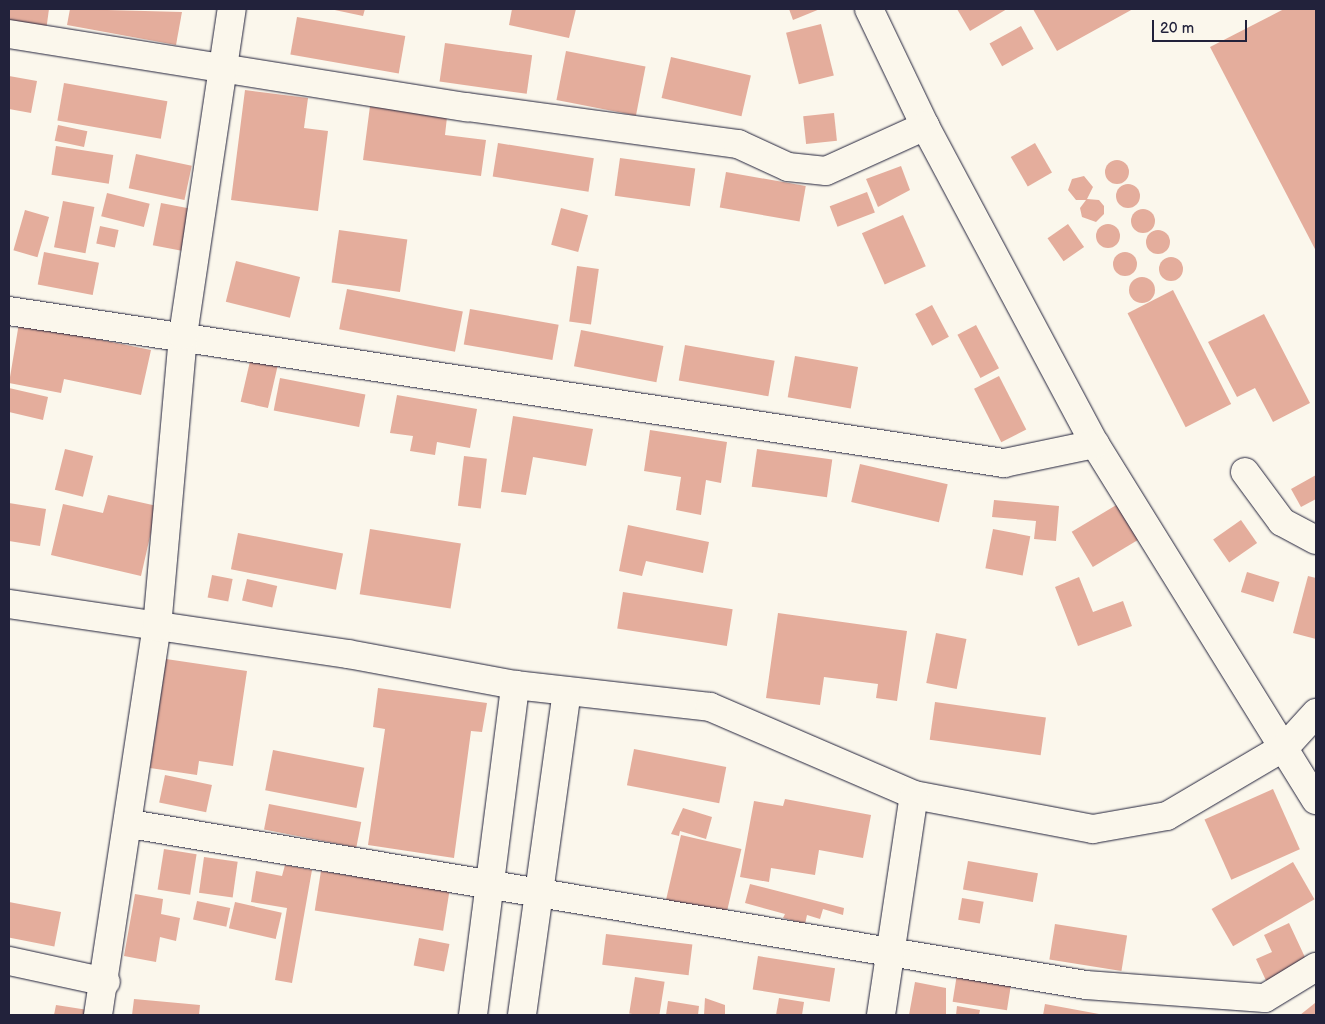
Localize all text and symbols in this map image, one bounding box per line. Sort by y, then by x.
scale bar [1155,10,1250,42]
text: 20 m [1160,19,1194,38]

